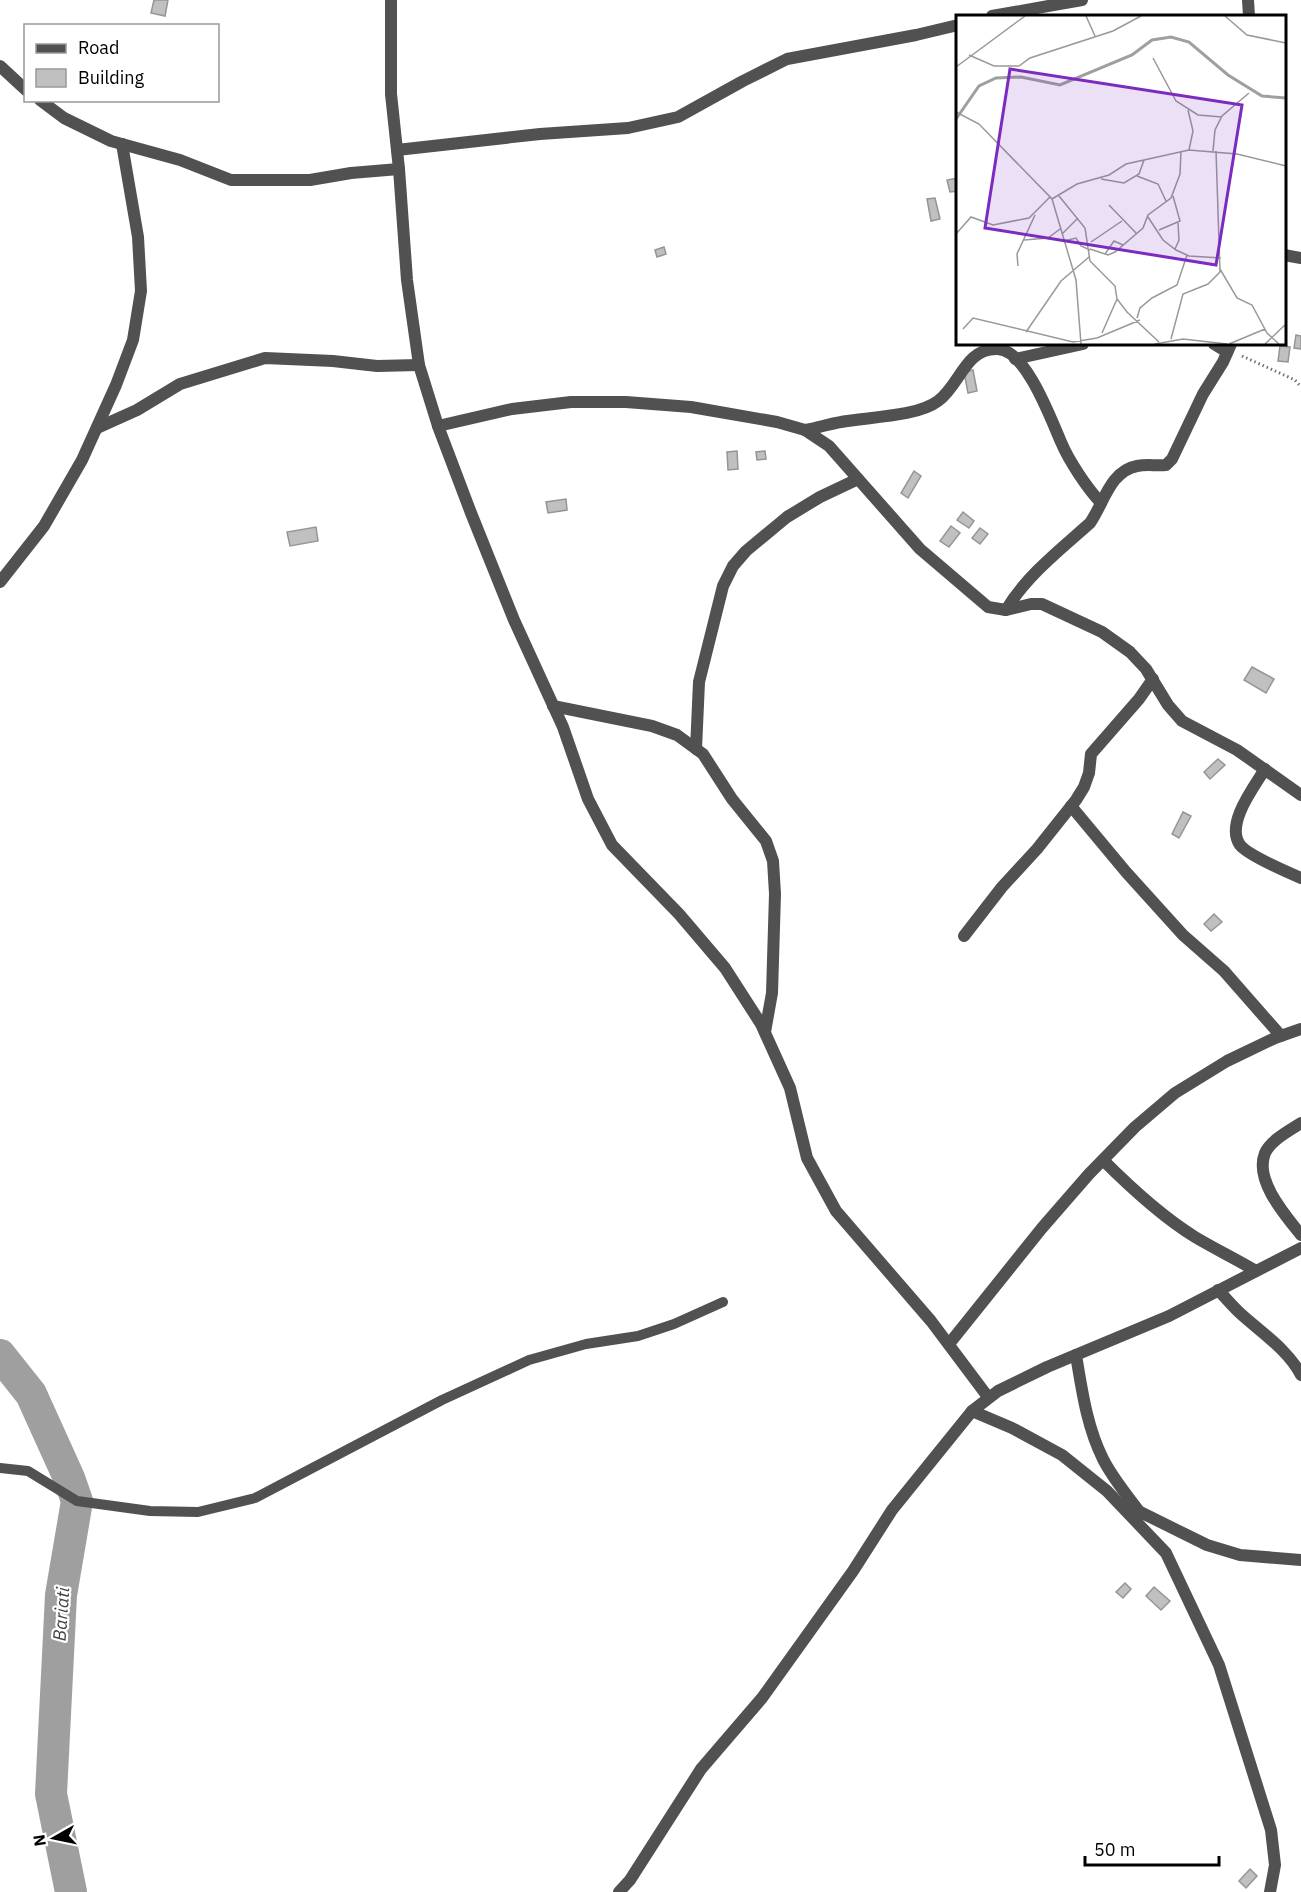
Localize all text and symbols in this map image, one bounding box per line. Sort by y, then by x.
inset map [956,15,1286,345]
legend [24,24,219,102]
text: Road [78,36,119,59]
text: Building [78,66,145,89]
water label: Bariati [48,1586,74,1642]
north arrow [24,1808,84,1868]
scale bar [1085,1829,1218,1867]
text: N [28,1833,50,1848]
text: 50 m [1094,1838,1136,1861]

